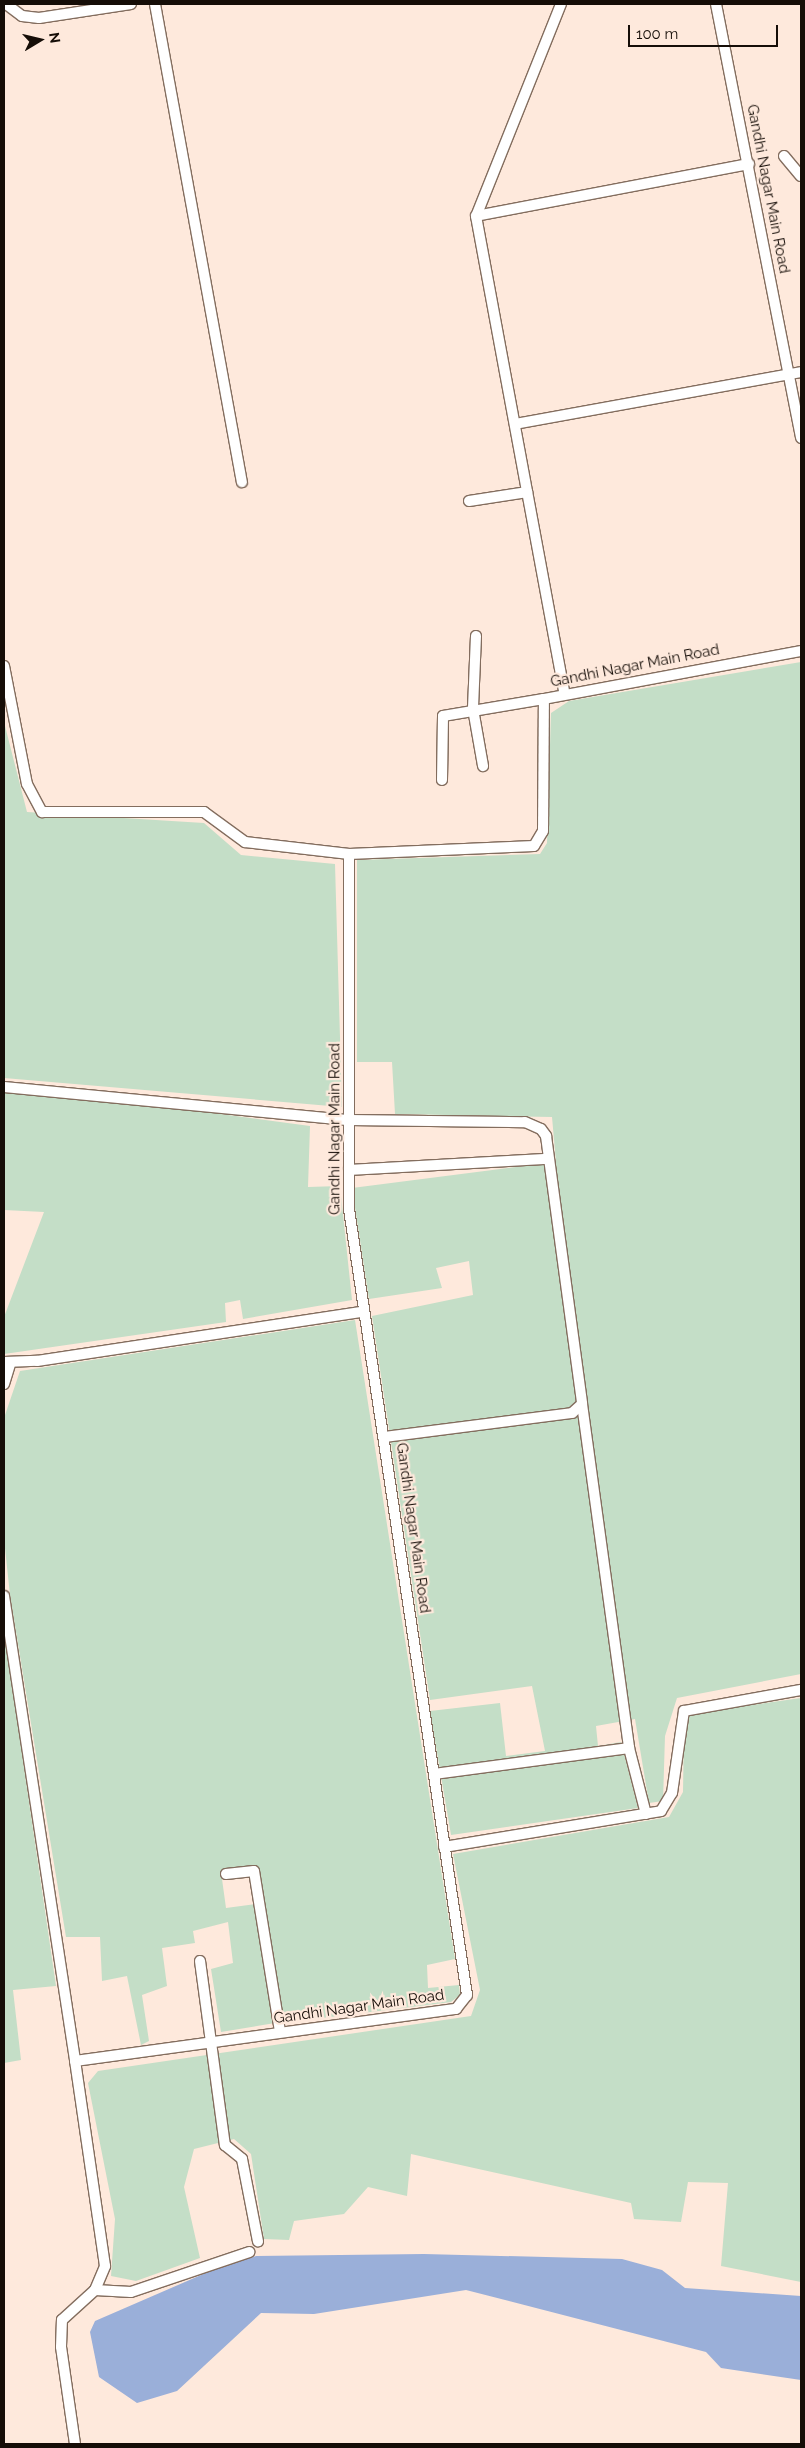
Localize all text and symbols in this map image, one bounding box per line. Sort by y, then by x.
north arrow [15,15,65,65]
scale bar [630,15,780,47]
text: 100 m [636,25,678,43]
text: N [46,31,64,44]
street label: Gandhi Nagar Main Road [743,103,793,275]
street label: Gandhi Nagar Main Road [549,641,721,691]
street label: Gandhi Nagar Main Road [326,1043,344,1215]
street label: Gandhi Nagar Main Road [392,1442,434,1614]
street label: Gandhi Nagar Main Road [273,1986,445,2028]

